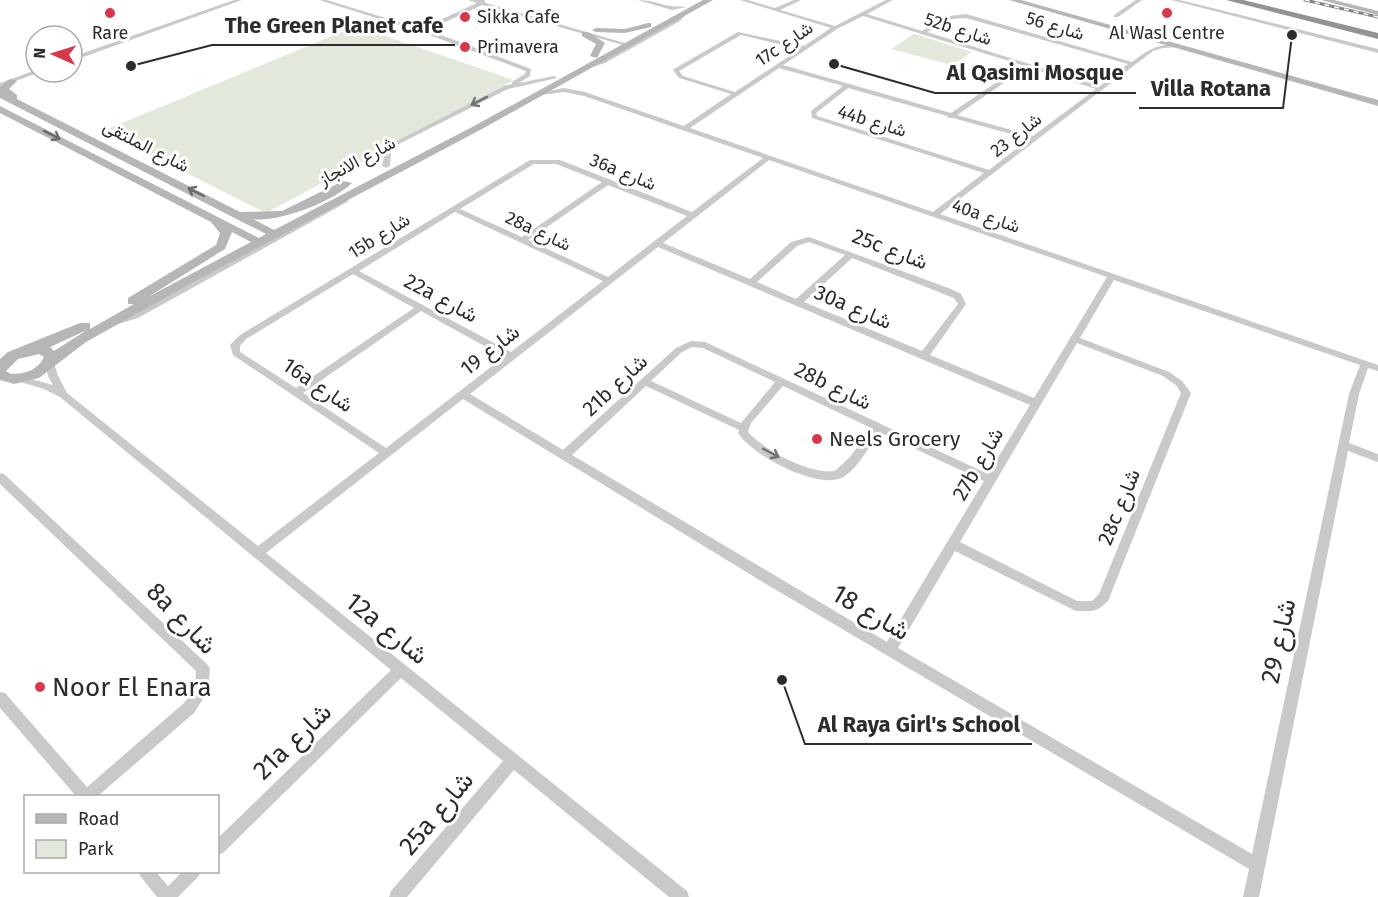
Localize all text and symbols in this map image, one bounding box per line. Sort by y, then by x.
callout: The Green Planet cafe [212,5,455,45]
marker: Rare [103,6,117,20]
place label: Sikka Cafe [477,6,560,28]
marker: Al Wasl Centre [1160,6,1174,20]
street label: شارع 56 [1023,7,1087,46]
street label: 52b شارع [921,8,994,51]
marker: Sikka Cafe [458,10,472,24]
text: The Green Planet cafe [225,12,443,39]
street label: 17c شارع [751,17,818,72]
place label: Rare [92,22,128,44]
place label: Al Wasl Centre [1109,22,1225,44]
north arrow [24,24,84,84]
place label: Primavera [477,36,559,58]
marker: Primavera [458,40,472,54]
text: N [30,47,49,59]
callout: Al Qasimi Mosque [935,53,1136,93]
text: Al Qasimi Mosque [945,59,1124,86]
callout: Villa Rotana [1139,68,1283,108]
text: Villa Rotana [1150,75,1271,102]
one-way arrow [471,95,488,107]
street label: 44b شارع [835,100,909,143]
street label: شارع 23 [986,108,1047,163]
street label: شارع الملتقى [99,115,193,178]
one-way arrow [43,130,61,141]
street label: شارع الانجاز [314,132,400,192]
street label: 36a شارع [586,149,659,196]
one-way arrow [188,186,206,197]
street label: 40a شارع [949,194,1023,239]
street label: 28a شارع [501,206,574,257]
street label: 15b شارع [344,209,414,264]
street label: 25c شارع [848,223,931,276]
street label: 22a شارع [399,268,482,329]
street label: 30a شارع [810,279,896,336]
street label: شارع 19 [455,319,525,382]
street label: 21b شارع [577,348,654,422]
street label: 16a شارع [277,352,358,419]
street label: 28b شارع [790,356,876,417]
street label: 27b شارع [947,423,1010,506]
place label: Neels Grocery [829,426,961,452]
marker: Neels Grocery [810,432,824,446]
one-way arrow [762,447,779,459]
street label: 28c شارع [1092,465,1147,549]
street label: 8a شارع [139,576,223,662]
street label: شارع 18 [825,578,915,649]
street label: 12a شارع [338,586,434,673]
street label: شارع 29 [1254,596,1304,687]
place label: Noor El Enara [52,672,212,703]
marker: Noor El Enara [33,680,47,694]
street label: 21a شارع [247,697,339,788]
callout: Al Raya Girl's School [805,704,1032,744]
text: Al Raya Girl's School [817,711,1021,738]
street label: 25a شارع [393,765,482,863]
legend [24,795,219,873]
text: Road [78,808,120,830]
text: Park [78,838,114,860]

